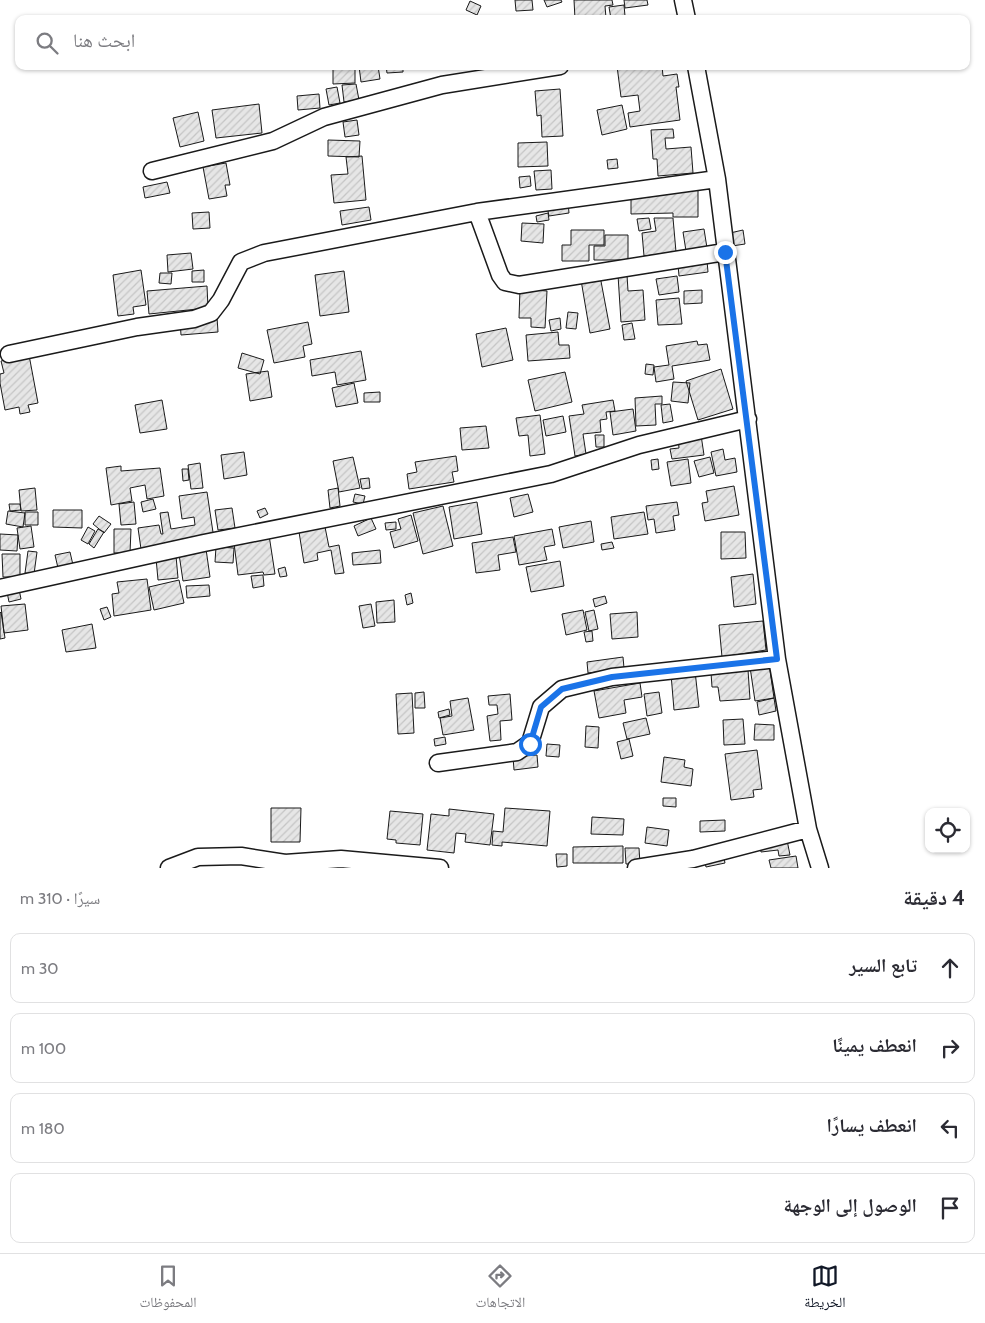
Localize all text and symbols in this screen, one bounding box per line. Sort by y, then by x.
search box [15,15,970,70]
icon: search [33,29,61,57]
text: ابحث هنا [73,29,135,52]
route end [714,241,737,264]
route start [519,733,542,756]
map controls [925,808,970,853]
button: locate [925,808,970,853]
text: 4 دقيقة [903,885,965,910]
text: سيرًا · 310 m [20,889,100,908]
text: تابع السير [849,954,917,977]
icon: ahead [936,954,964,982]
text: 30 m [21,959,58,978]
text: انعطف يمينًا [832,1034,917,1057]
icon: right [936,1034,964,1062]
text: 100 m [21,1039,66,1058]
text: انعطف يسارًا [827,1114,917,1137]
icon: left [936,1114,964,1142]
text: 180 m [21,1119,65,1138]
text: الوصول إلى الوجهة [784,1194,917,1217]
icon: arrive [936,1194,964,1222]
tab: المحفوظات [140,1262,196,1316]
tab: الاتجاهات [476,1262,525,1316]
tab: الخريطة [804,1262,845,1316]

